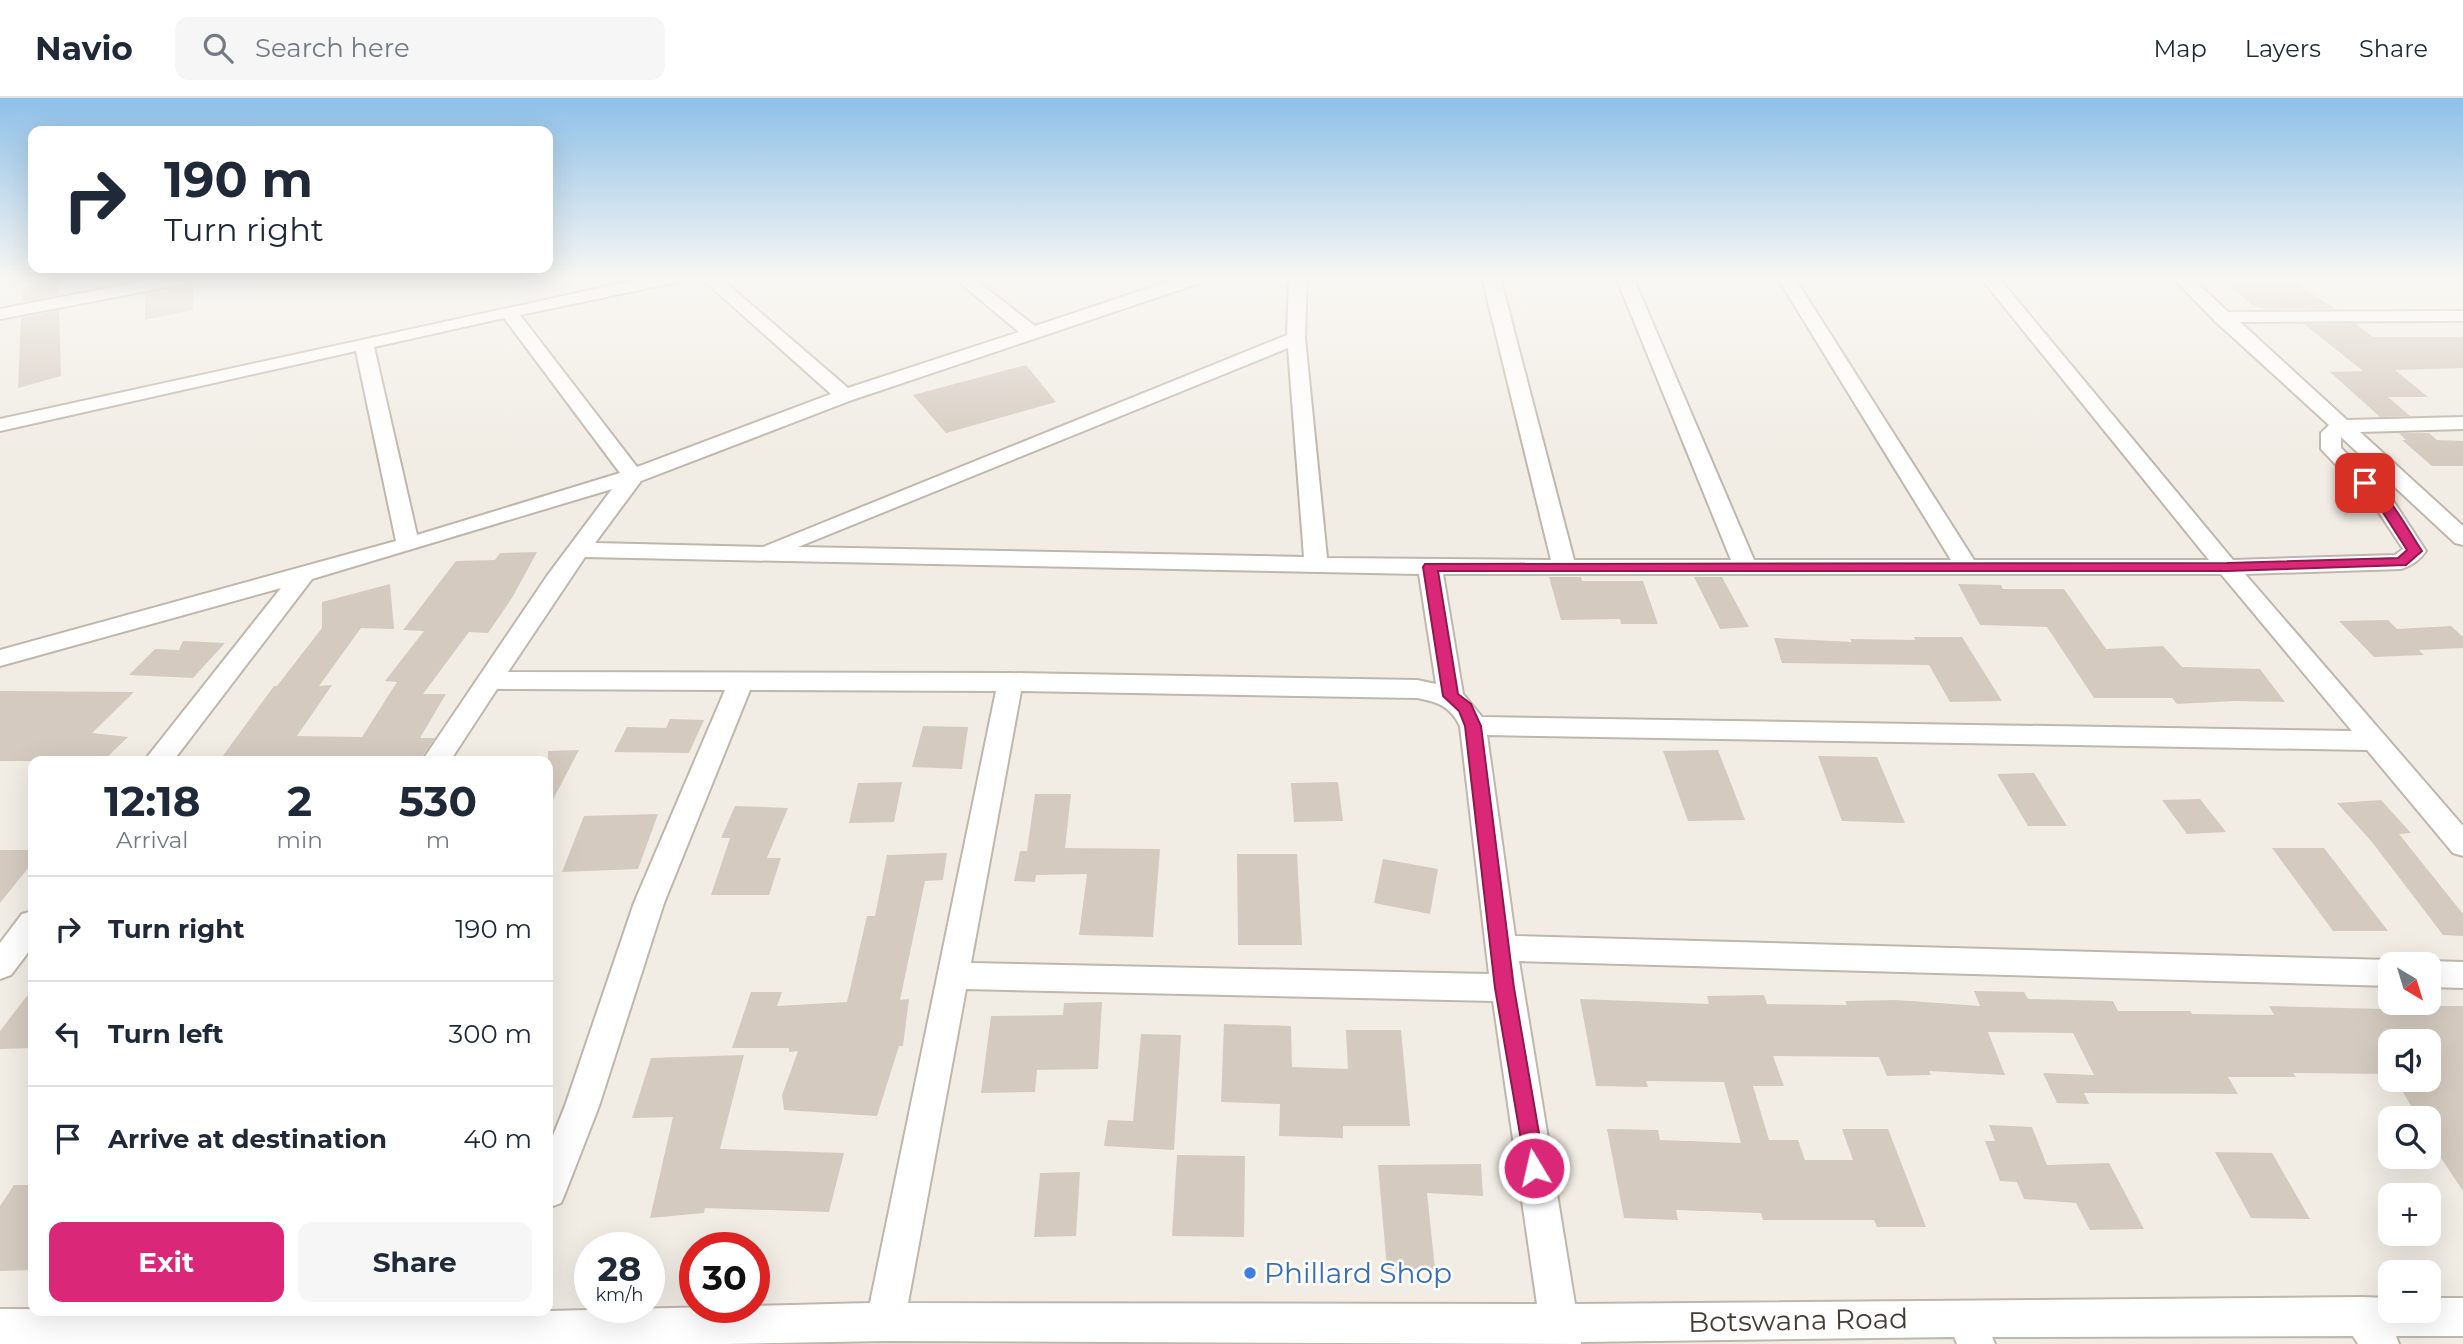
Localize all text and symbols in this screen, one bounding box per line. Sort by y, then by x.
search box [175,17,665,80]
text: Navio [35,28,133,68]
icon: search [199,29,237,67]
text: Search here [255,32,410,64]
text: Map [2153,34,2207,63]
text: Layers [2245,34,2321,63]
text: Share [2359,34,2428,63]
text: 190 m [164,150,313,209]
icon: right [49,154,140,245]
text: Turn right [164,210,324,249]
pin [2335,453,2395,513]
icon: arrive [2346,464,2384,502]
text: 12:18 [104,775,201,827]
text: 2 [287,775,312,827]
text: 530 [399,775,477,827]
text: Arrival [116,826,189,854]
text: min [277,826,323,854]
text: m [426,826,450,854]
icon: right [49,910,87,948]
text: Turn right [108,913,244,945]
text: 190 m [455,913,532,945]
north arrow [2378,952,2441,1015]
map controls [2378,952,2441,1323]
icon: left [49,1015,87,1053]
text: Turn left [108,1018,224,1050]
text: 300 m [449,1018,532,1050]
button: sound [2378,1029,2441,1092]
button: search [2378,1106,2441,1169]
icon: arrive [49,1120,87,1158]
text: Arrive at destination [108,1123,387,1155]
text: 40 m [463,1123,532,1155]
position arrow [1497,1131,1571,1205]
button: + [2378,1183,2441,1246]
button: Exit [49,1222,284,1302]
button: Share [298,1222,532,1302]
speed limit sign: 30 [679,1232,770,1323]
text: 28 [598,1247,641,1290]
place label: Phillard Shop [1264,1256,1452,1290]
button: − [2378,1260,2441,1323]
marker: Phillard Shop [1242,1265,1258,1281]
text: km/h [595,1284,644,1306]
street label: Botswana Road [1688,1301,1908,1339]

